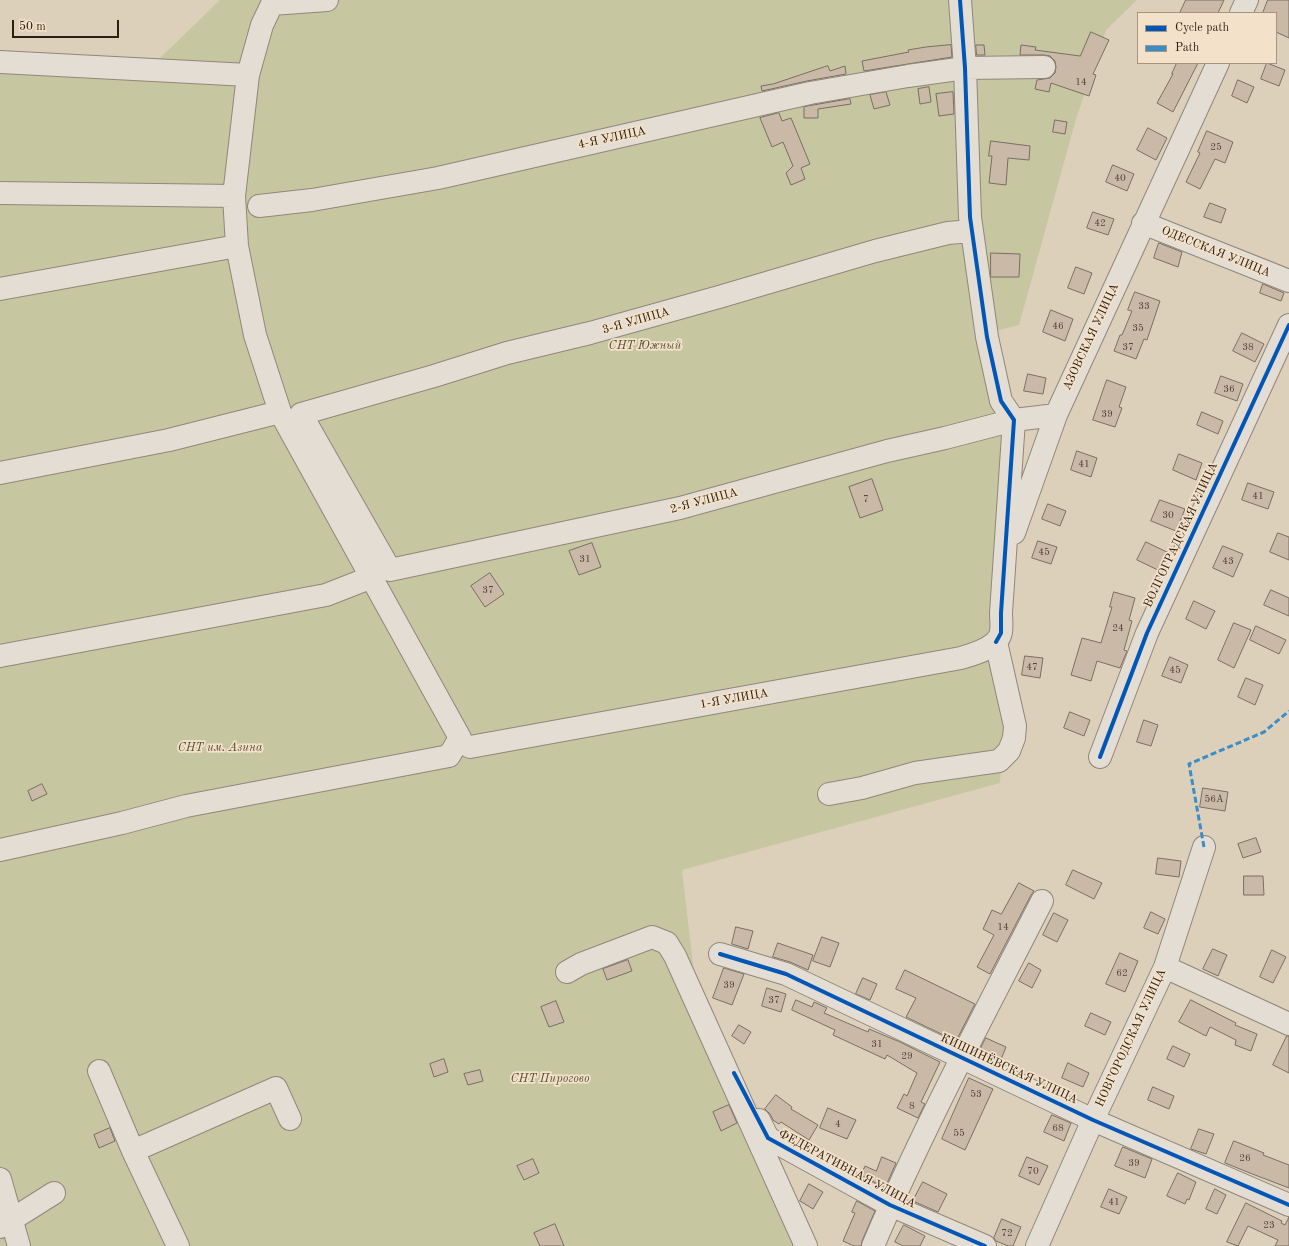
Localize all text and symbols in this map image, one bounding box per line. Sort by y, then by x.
scale bar [14,12,121,38]
legend [1137,12,1277,64]
text: 50 m [19,21,46,33]
text: Cycle path [1175,22,1229,34]
text: Path [1175,42,1199,54]
house number: 14 [1075,76,1087,88]
street label: 4-Я УЛИЦА [577,124,647,152]
house number: 25 [1210,141,1222,153]
house number: 40 [1114,172,1126,184]
house number: 42 [1094,217,1106,229]
street label: ОДЕССКАЯ УЛИЦА [1159,223,1273,281]
street label: АЗОВСКАЯ УЛИЦА [1060,281,1122,393]
house number: 33 [1138,300,1150,312]
street label: 3-Я УЛИЦА [601,305,671,337]
house number: 46 [1052,320,1064,332]
house number: 35 [1132,322,1144,334]
park label: СНТ Южный [609,339,681,353]
house number: 37 [1122,341,1134,353]
house number: 38 [1242,341,1254,353]
house number: 36 [1223,383,1235,395]
house number: 39 [1101,408,1113,420]
house number: 41 [1078,458,1090,470]
street label: ВОЛГОГРАДСКАЯ УЛИЦА [1141,460,1221,610]
street label: 2-Я УЛИЦА [669,485,739,517]
house number: 41 [1252,490,1264,502]
house number: 7 [863,493,869,505]
house number: 30 [1162,509,1174,521]
house number: 45 [1038,546,1050,558]
house number: 31 [579,553,591,565]
house number: 43 [1222,555,1234,567]
house number: 37 [482,584,494,596]
house number: 24 [1112,622,1124,634]
house number: 47 [1026,661,1038,673]
house number: 45 [1169,664,1181,676]
street label: 1-Я УЛИЦА [699,686,769,712]
park label: СНТ им. Азина [178,741,262,755]
house number: 56А [1204,793,1224,805]
house number: 14 [997,921,1009,933]
street label: НОВГОРОДСКАЯ УЛИЦА [1093,967,1169,1109]
house number: 62 [1116,967,1128,979]
house number: 39 [723,979,735,991]
house number: 37 [768,994,780,1006]
street label: КИШИНЁВСКАЯ УЛИЦА [938,1031,1080,1107]
house number: 31 [871,1038,883,1050]
house number: 29 [901,1050,913,1062]
park label: СНТ Пирогово [511,1072,589,1086]
house number: 53 [970,1088,982,1100]
house number: 8 [909,1100,915,1112]
house number: 4 [835,1118,841,1130]
house number: 68 [1052,1122,1064,1134]
street label: ФЕДЕРАТИВНАЯ УЛИЦА [776,1127,918,1211]
house number: 55 [953,1127,965,1139]
house number: 26 [1239,1152,1251,1164]
house number: 39 [1128,1157,1140,1169]
house number: 70 [1027,1165,1039,1177]
house number: 41 [1108,1196,1120,1208]
house number: 23 [1263,1219,1275,1231]
house number: 72 [1001,1227,1013,1239]

